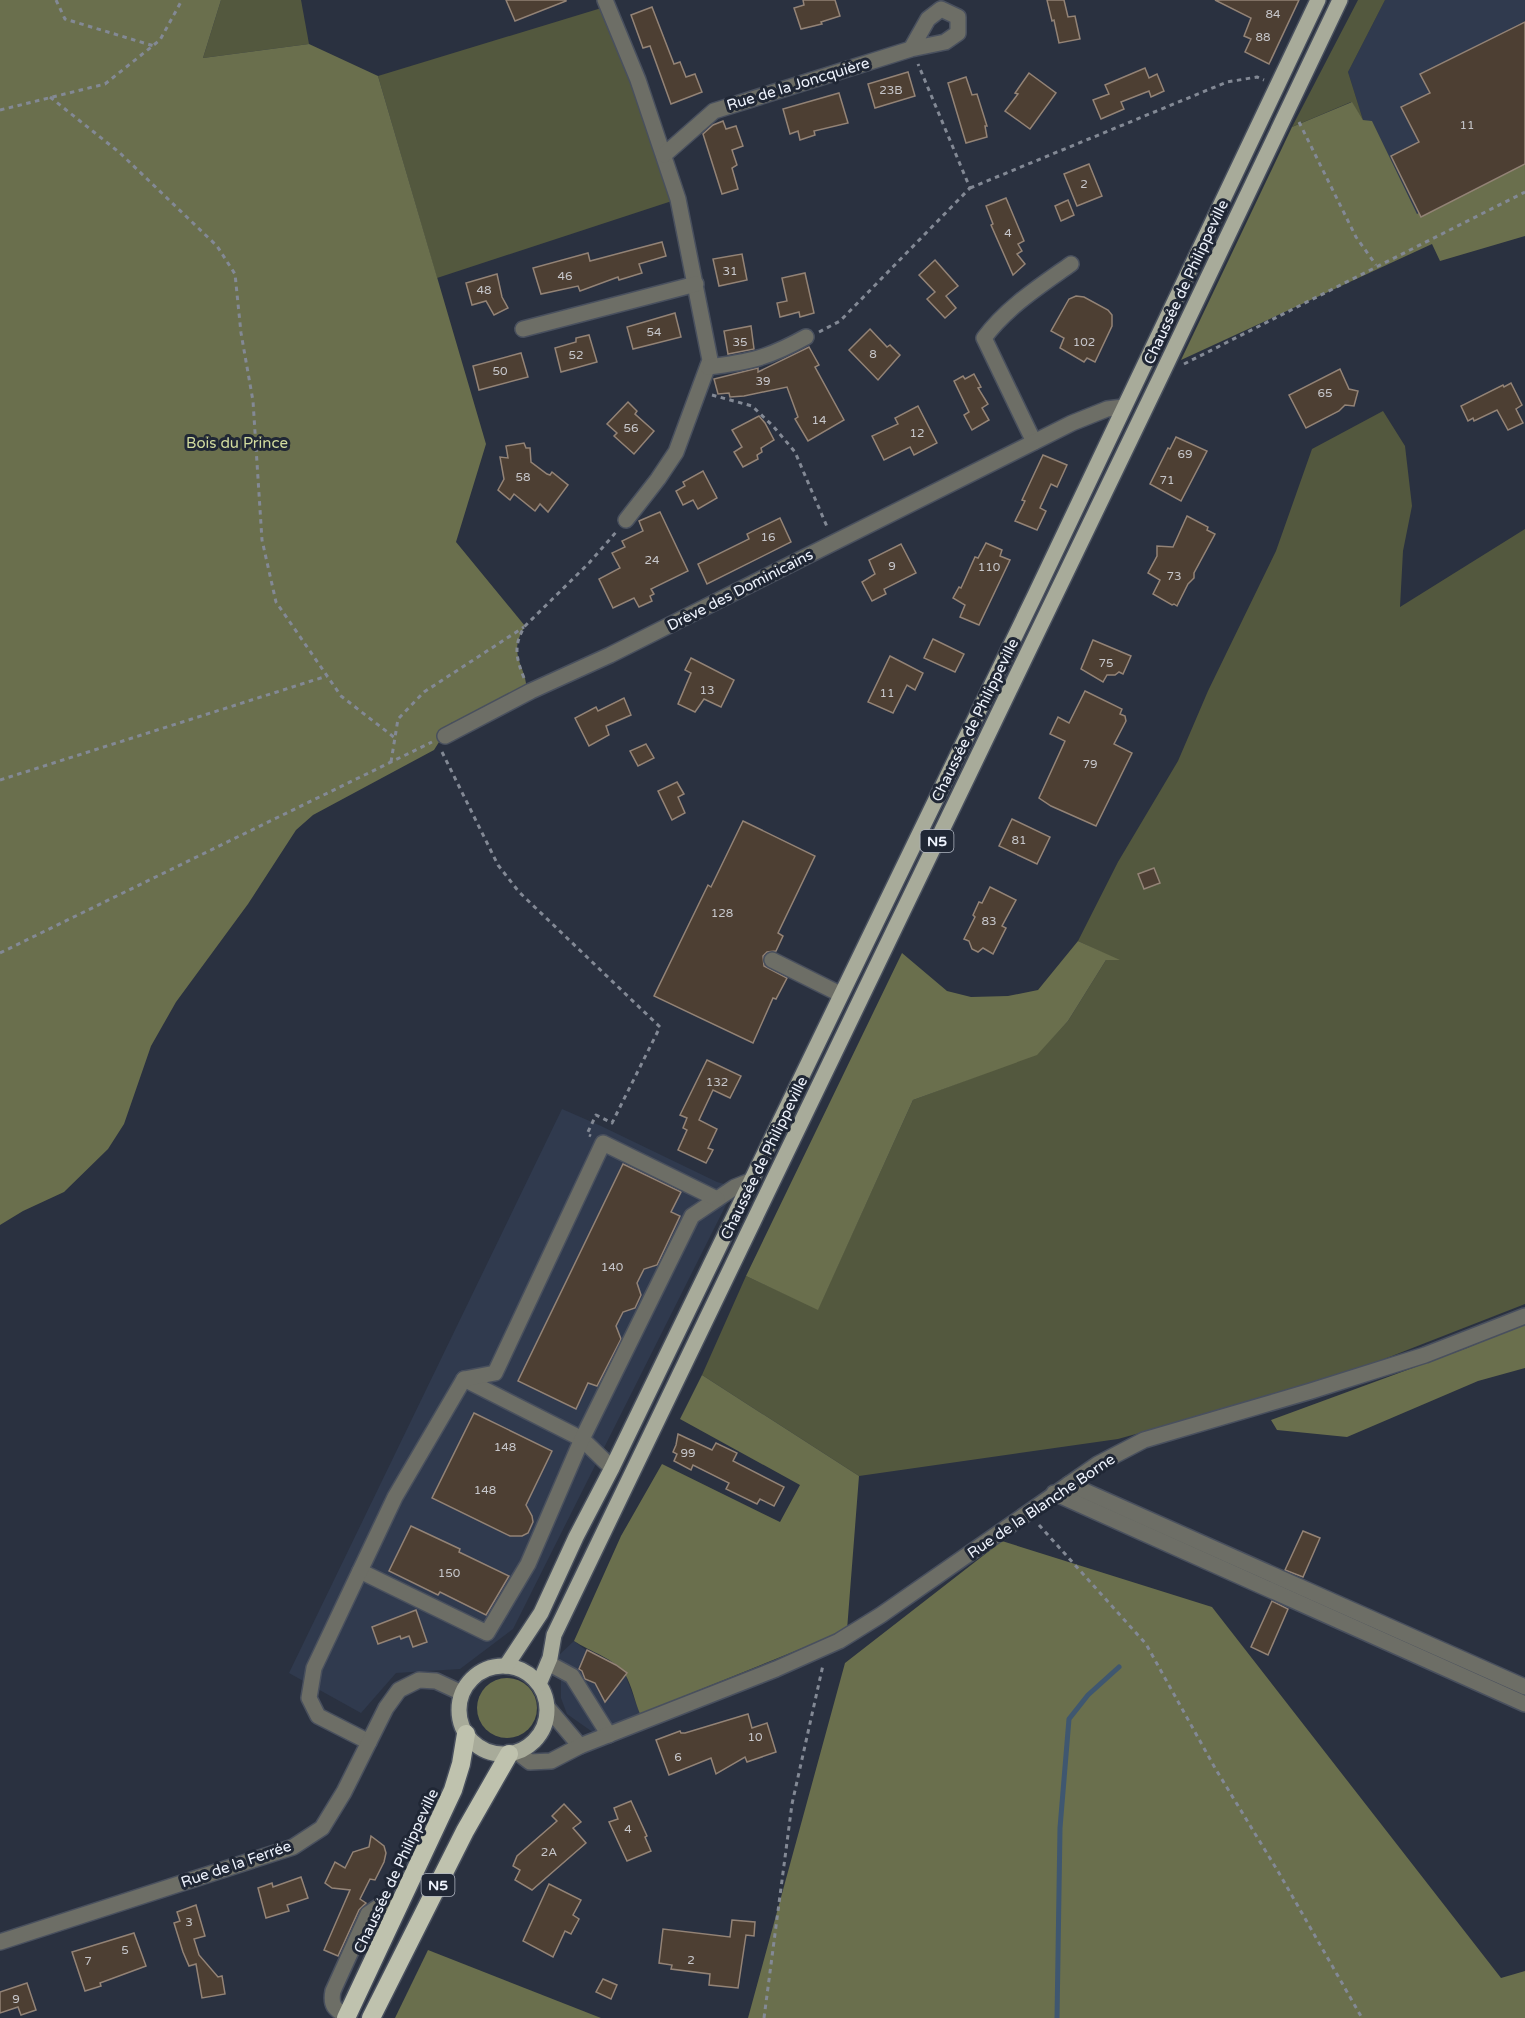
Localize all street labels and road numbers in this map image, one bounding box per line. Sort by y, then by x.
street label: Rue de la Joncquière [725,54,871,114]
street label: Chaussée de Philippeville [1140,197,1232,367]
street label: Drève des Dominicains [664,545,816,635]
street label: Chaussée de Philippeville [928,635,1022,805]
road number: N5 [920,830,954,852]
street label: Chaussée de Philippeville [717,1073,811,1243]
street label: Rue de la Blanche Borne [964,1450,1118,1562]
street label: Chaussée de Philippeville [350,1786,442,1956]
street label: Rue de la Ferrée [179,1837,293,1891]
road number: N5 [422,1874,454,1896]

